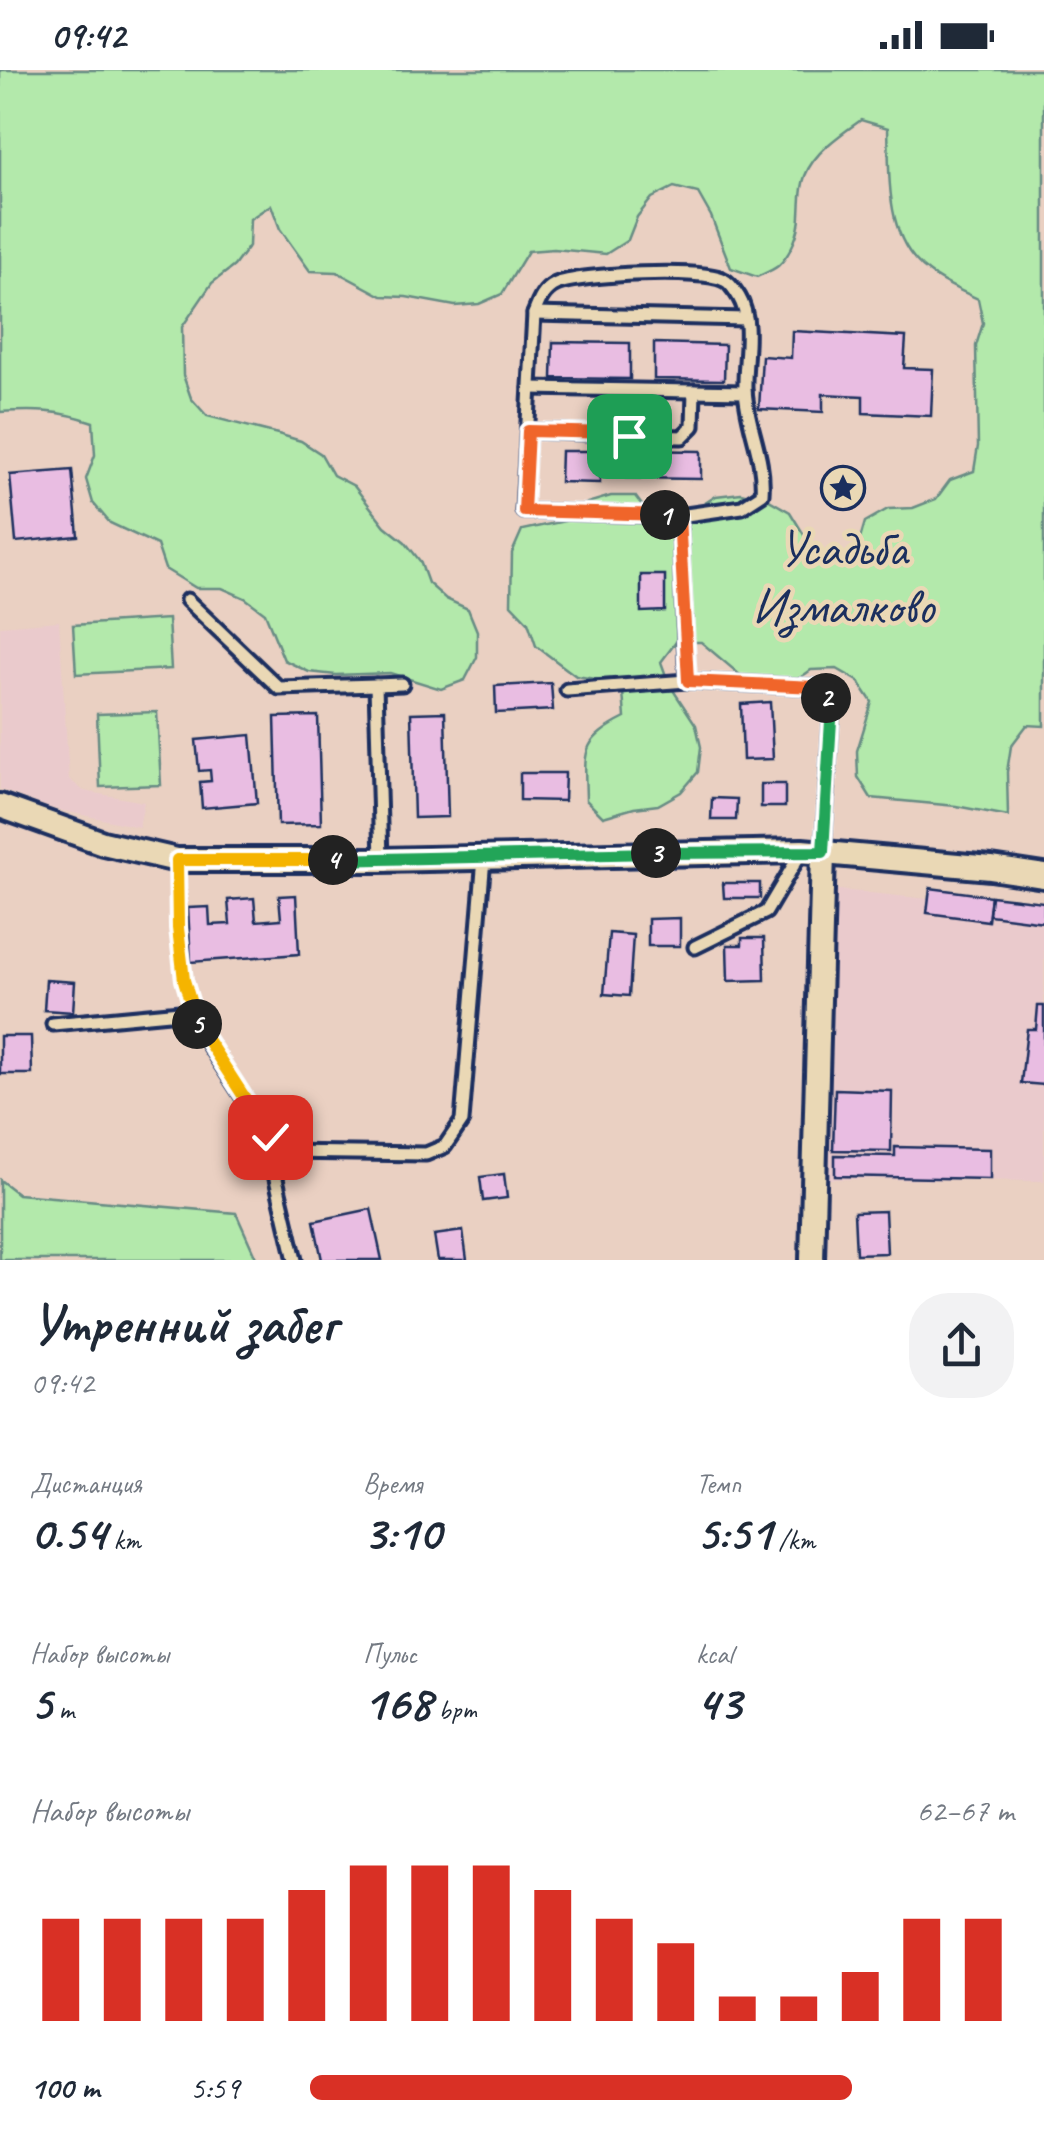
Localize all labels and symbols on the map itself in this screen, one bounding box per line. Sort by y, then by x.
pin [587,394,672,479]
place icon: Усадьба Измалково [820,465,866,511]
pin: 1 [640,490,690,540]
place label: Усадьба Измалково [752,517,936,638]
pin: 2 [801,673,851,723]
pin: 3 [631,828,681,878]
pin: 4 [308,835,358,885]
pin: 5 [172,999,222,1049]
pin [228,1095,313,1180]

